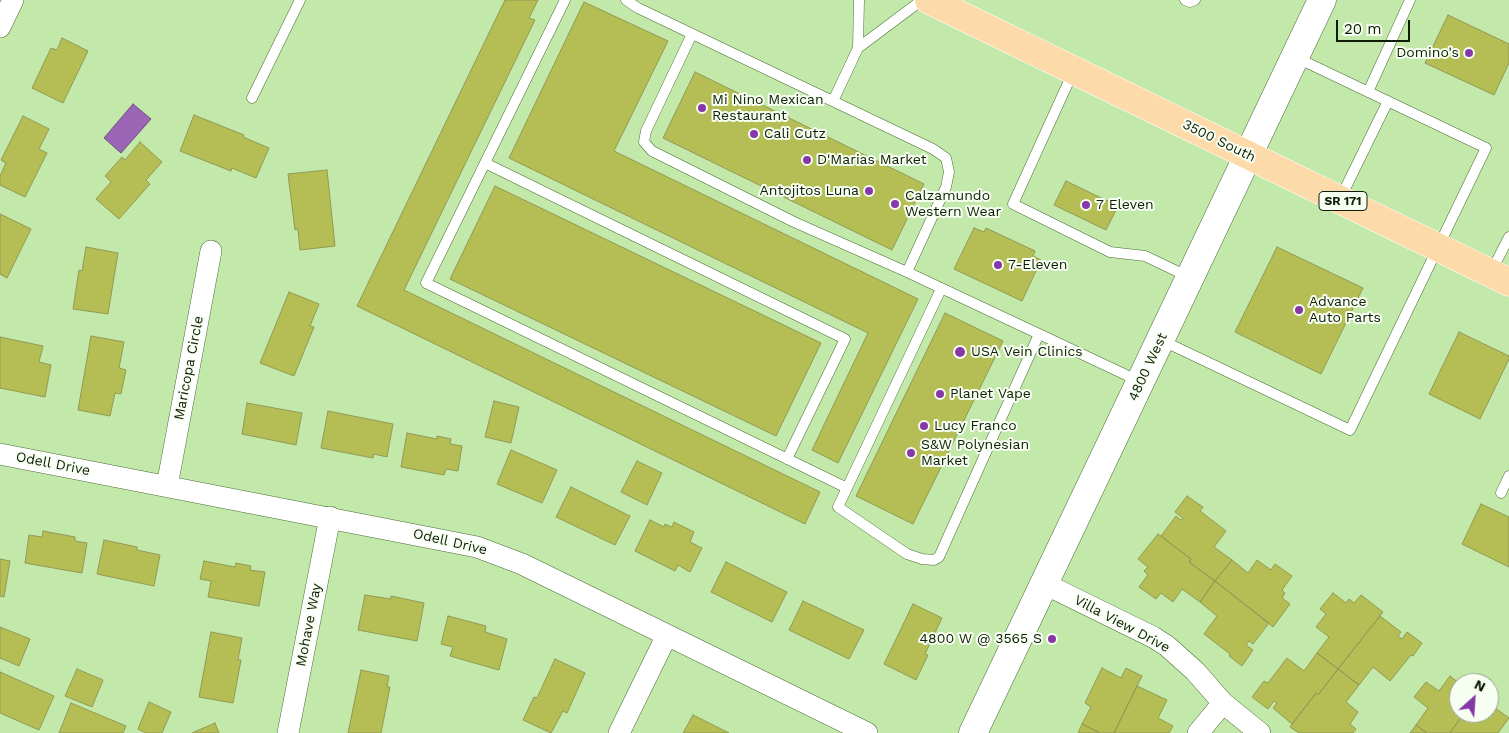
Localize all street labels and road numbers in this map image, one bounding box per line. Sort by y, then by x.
street label: 3500 South [1180,116,1258,166]
road number: SR 171 [1319,192,1367,210]
street label: Maricopa Circle [171,314,207,422]
street label: 4800 West [1125,330,1171,404]
street label: Odell Drive [14,449,92,479]
street label: Odell Drive [411,525,489,559]
street label: Mohave Way [293,582,325,668]
street label: Villa View Drive [1071,592,1173,656]

